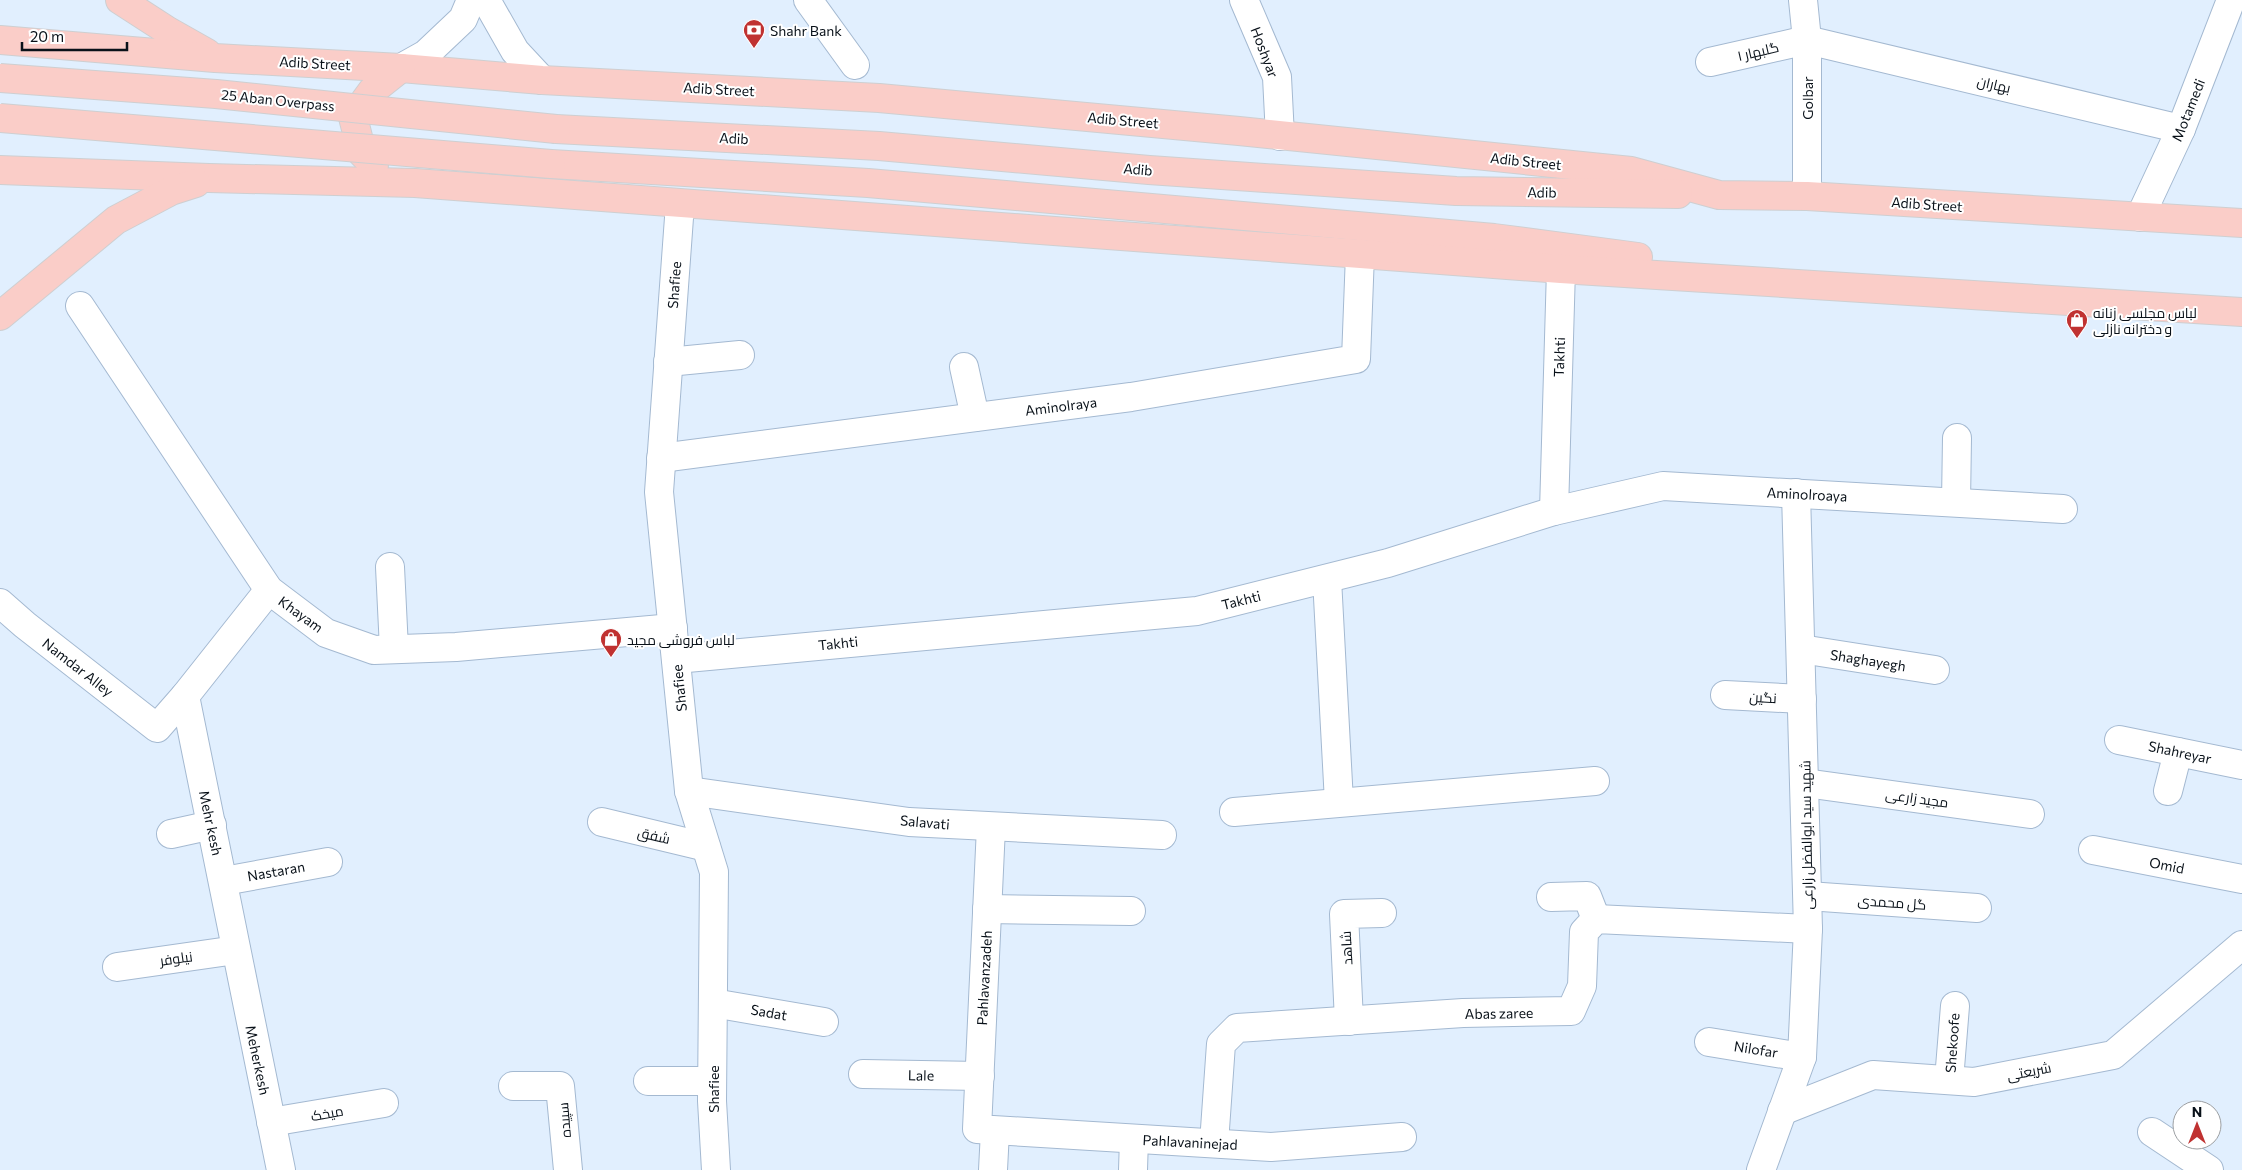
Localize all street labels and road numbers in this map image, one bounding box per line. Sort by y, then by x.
street label: Hoshyar [1248,24,1283,80]
street label: گلبهار ۱ [1736,38,1780,64]
street label: Adib Street [279,53,351,73]
street label: بهاران [1976,72,2012,96]
street label: Golbar [1799,76,1816,120]
street label: Motamedi [2168,76,2208,144]
street label: Adib Street [683,79,755,99]
street label: 25 Aban Overpass [220,86,336,114]
street label: Adib Street [1087,108,1160,132]
street label: Adib [719,129,749,147]
street label: Adib Street [1490,149,1563,173]
street label: Adib [1123,159,1153,179]
street label: Adib [1527,183,1557,201]
street label: Adib Street [1891,193,1964,215]
street label: Shafiee [664,261,684,309]
street label: Takhti [1550,337,1568,377]
street label: Aminolraya [1024,393,1098,419]
street label: Aminolroaya [1766,483,1848,505]
street label: Takhti [1220,587,1262,613]
street label: Khayam [275,592,327,636]
street label: Takhti [817,632,859,654]
street label: Namdar Alley [39,634,117,700]
street label: Shaghayegh [1829,646,1907,674]
street label: Shafiee [668,664,690,712]
street label: نگین [1749,688,1777,706]
street label: Shahreyar [2147,737,2214,767]
street label: شهید سید ابوالفضل زارعی [1796,760,1816,910]
street label: مجید زارعی [1884,785,1950,811]
street label: Mehr kesh [196,789,226,857]
street label: Salavati [899,811,951,833]
street label: شفق [636,823,672,848]
street label: Omid [2148,853,2186,877]
street label: Nastaran [246,858,306,884]
street label: گل محمدی [1857,891,1927,913]
street label: Pahlavanzadeh [973,930,995,1026]
street label: شاهد [1337,930,1355,966]
street label: نیلوفر [158,947,193,969]
street label: Sadat [749,1000,789,1024]
street label: Abas zaree [1464,1004,1534,1022]
street label: Shekoofe [1941,1012,1963,1074]
street label: Meherkesh [242,1024,274,1096]
street label: Nilofar [1733,1037,1780,1061]
street label: شریعتی [2005,1058,2053,1084]
street label: Shafiee [705,1065,722,1113]
street label: Lale [908,1066,934,1084]
street label: سپیده [554,1101,576,1138]
street label: میخک [309,1102,345,1124]
street label: Pahlavaninejad [1142,1131,1238,1153]

